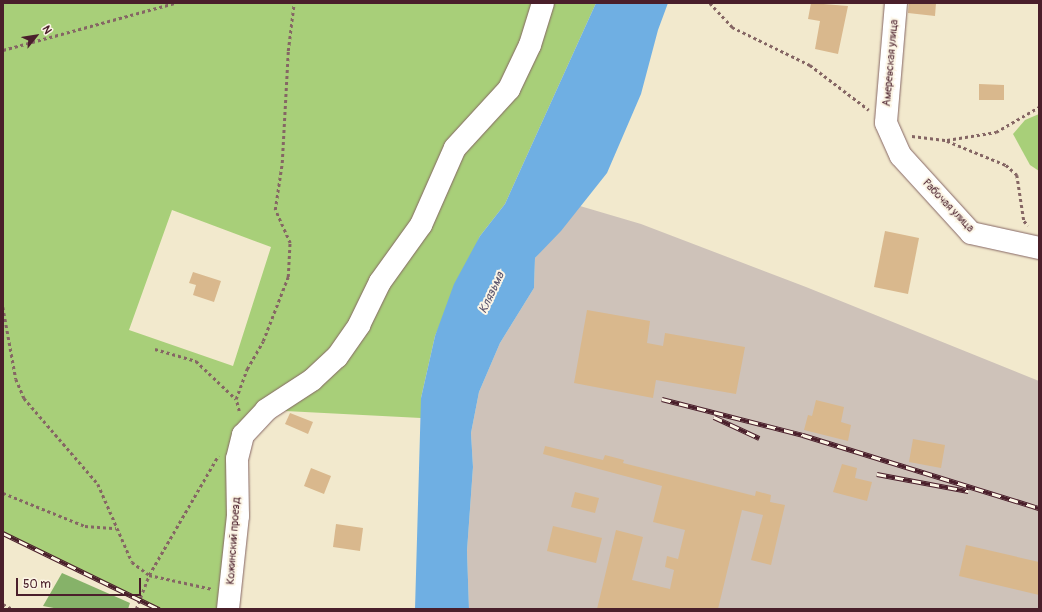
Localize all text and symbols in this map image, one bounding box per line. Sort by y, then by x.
north arrow [16,16,56,56]
street label: Амеревская улица [881,19,901,107]
text: N [39,23,54,36]
street label: Рабочая улица [920,177,976,235]
water label: Клязьма [476,270,508,316]
street label: Кожинский проезд [224,497,244,585]
scale bar [18,570,143,596]
text: 50 m [23,577,51,592]

